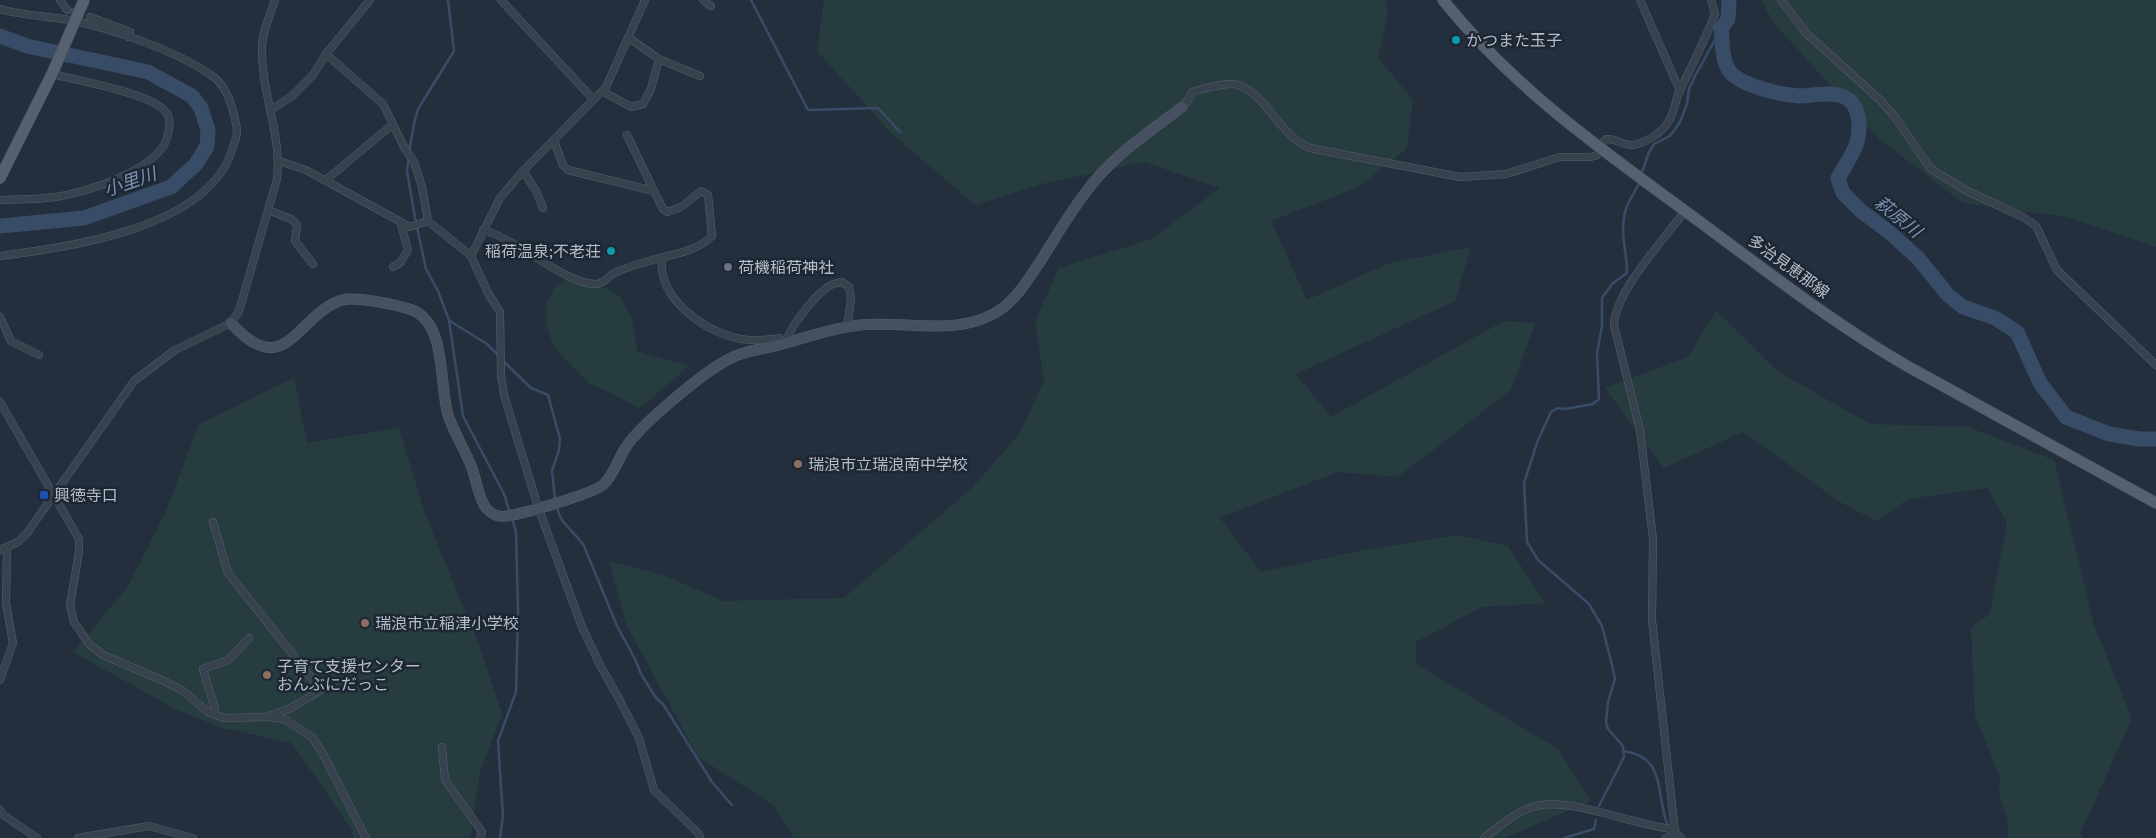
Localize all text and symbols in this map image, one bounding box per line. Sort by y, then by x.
place label: かつまた玉子 [1466,30,1562,51]
marker: かつまた玉子 [1450,34,1462,46]
water label: 小里川 [101,161,161,201]
water label: 萩原川 [1870,191,1928,244]
street label: 多治見恵那線 [1744,230,1834,303]
place label: 稲荷温泉;不老荘 [485,241,601,262]
marker: 稲荷温泉;不老荘 [605,245,617,257]
place label: 荷機稲荷神社 [738,257,834,278]
marker: 荷機稲荷神社 [722,261,734,273]
place label: 瑞浪市立瑞浪南中学校 [808,454,968,475]
marker: 瑞浪市立瑞浪南中学校 [792,458,804,470]
place label: 興徳寺口 [54,485,118,506]
marker: 興徳寺口 [38,489,50,501]
place label: 瑞浪市立稲津小学校 [375,613,519,634]
marker: 瑞浪市立稲津小学校 [359,617,371,629]
place label: 子育て支援センター おんぶにだっこ [277,656,421,695]
marker: 子育て支援センター おんぶにだっこ [261,669,273,681]

